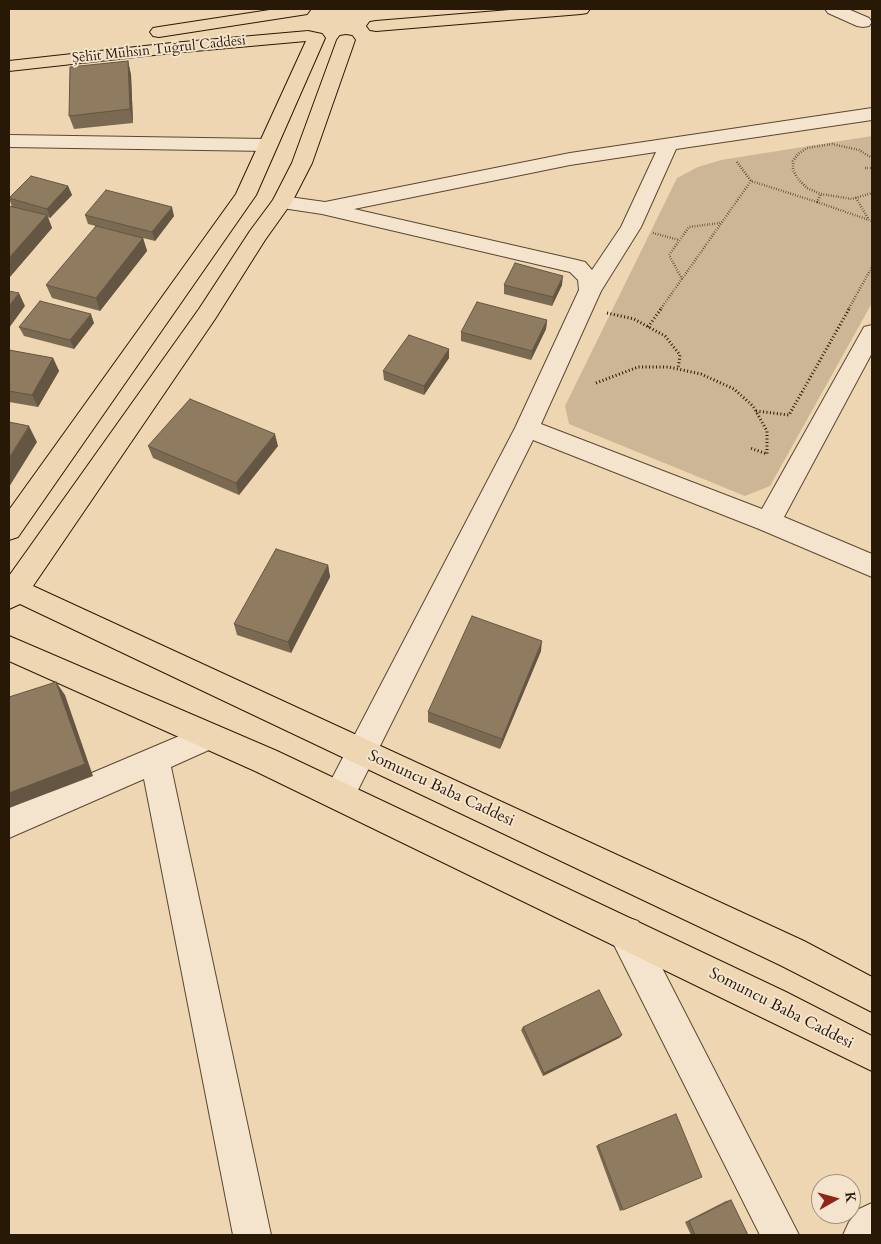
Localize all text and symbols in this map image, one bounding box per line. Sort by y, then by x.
street label: Şehit Muhsin Tuğrul Caddesi [71,33,247,67]
street label: Somuncu Baba Caddesi [365,747,517,831]
street label: Somuncu Baba Caddesi [706,964,856,1054]
north arrow [811,1174,861,1224]
text: K [840,1190,861,1204]

